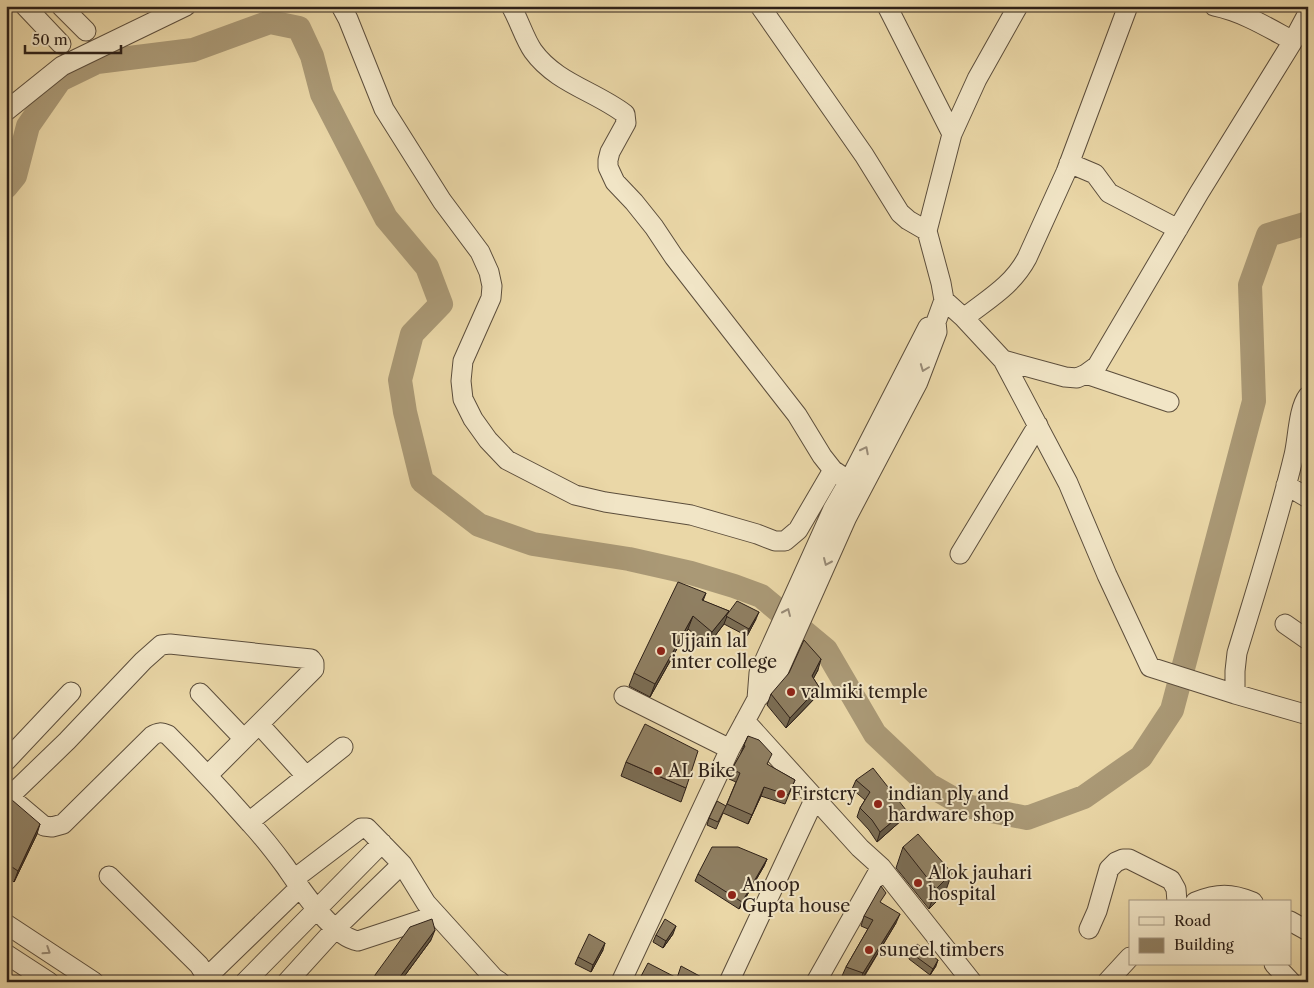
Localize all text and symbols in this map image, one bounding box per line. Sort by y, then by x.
scale bar [25,22,121,54]
text: 50 m [32,30,68,49]
one-way arrow [919,363,930,372]
one-way arrow [859,447,869,456]
one-way arrow [823,557,834,566]
one-way arrow [780,608,791,617]
place label: Ujjain lal inter college [671,630,777,673]
marker: Ujjain lal inter college [655,645,667,657]
place label: valmiki temple [800,681,928,703]
marker: valmiki temple [785,686,797,698]
place label: AL Bike [667,760,735,782]
marker: AL Bike [652,765,664,777]
place label: Firstcry [791,783,858,805]
place label: indian ply and hardware shop [888,783,1014,826]
marker: Firstcry [775,788,787,800]
marker: indian ply and hardware shop [872,798,884,810]
place label: Alok jauhari hospital [927,862,1033,905]
place label: Anoop Gupta house [741,874,850,917]
marker: Alok jauhari hospital [912,877,924,889]
marker: Anoop Gupta house [726,889,738,901]
legend [1129,900,1292,966]
text: Road [1174,911,1211,930]
text: Building [1174,935,1234,954]
place label: suneel timbers [879,939,1004,961]
marker: suneel timbers [863,944,875,956]
one-way arrow [41,945,51,954]

